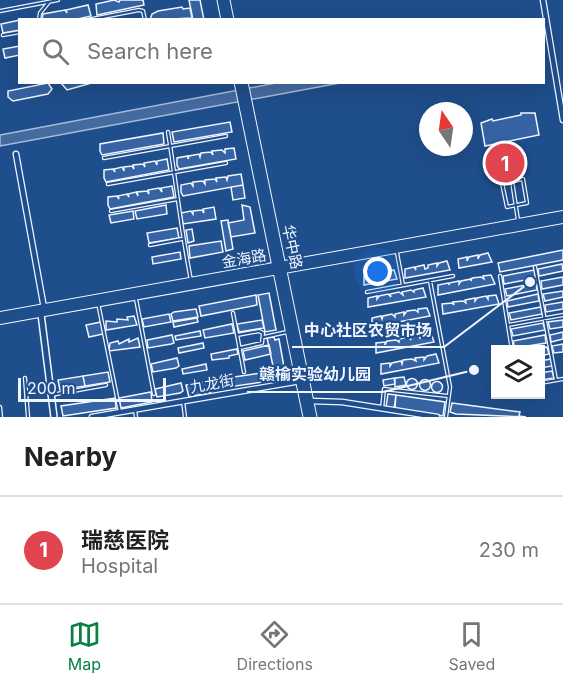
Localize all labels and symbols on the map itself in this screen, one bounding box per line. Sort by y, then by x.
north arrow [419,102,473,156]
pin: 1 [486,140,524,186]
street label: 华中路 [279,223,306,271]
street label: 金海路 [220,245,268,272]
your location [363,257,392,286]
callout: 中心社区农贸市场 [292,313,444,347]
text: 中心社区农贸市场 [304,320,432,340]
callout: 赣榆实验幼儿园 [247,358,383,392]
text: 赣榆实验幼儿园 [259,364,371,384]
street label: 九龙街 [188,370,236,397]
scale bar [18,375,166,402]

